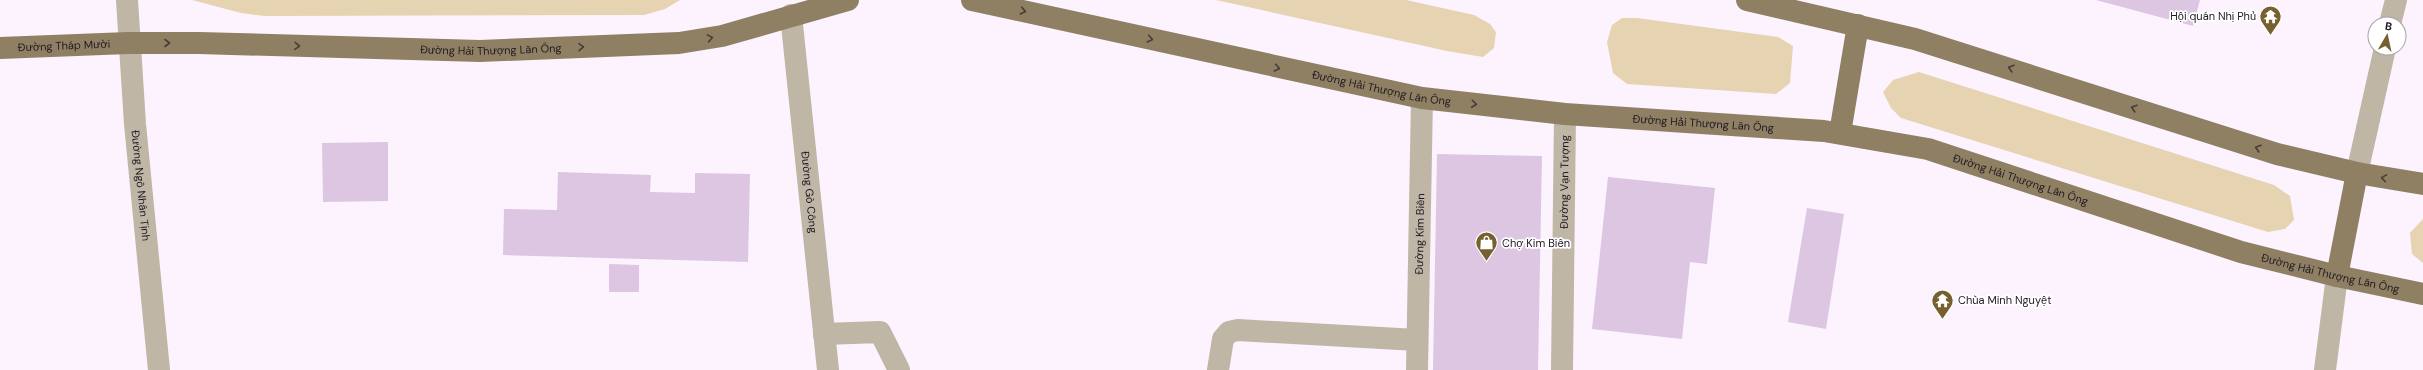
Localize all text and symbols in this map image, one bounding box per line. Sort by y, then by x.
temple icon: Hội quán Nhị Phủ [2258,3,2284,36]
one-way arrow [1020,7,1027,15]
place label: Hội quán Nhị Phủ [2170,9,2256,23]
north arrow [2367,16,2407,56]
text: B [2384,19,2393,34]
one-way arrow [707,34,713,43]
one-way arrow [1147,35,1154,43]
street label: Đường Tháp Mười [17,37,111,54]
one-way arrow [164,39,170,47]
street label: Đường Hải Thượng Lãn Ông [420,41,562,58]
one-way arrow [294,42,300,50]
one-way arrow [578,43,584,52]
one-way arrow [1274,63,1280,71]
one-way arrow [2007,64,2014,73]
street label: Đường Hải Thượng Lãn Ông [1311,67,1452,108]
one-way arrow [1471,99,1477,108]
one-way arrow [2131,104,2138,113]
street label: Đường Hải Thượng Lãn Ông [1632,111,1774,135]
street label: Đường Ngô Nhân Tịnh [129,129,153,242]
street label: Đường Vạn Tượng [1557,135,1572,229]
one-way arrow [2255,144,2262,153]
street label: Đường Gò Công [798,150,821,234]
street label: Đường Hải Thượng Lãn Ông [1951,151,2090,208]
one-way arrow [2381,174,2388,182]
street label: Đường Kim Biên [1412,193,1427,275]
shop icon: Chợ Kim Biên [1474,230,1500,263]
place label: Chợ Kim Biên [1502,236,1570,250]
street label: Đường Hải Thượng Lãn Ông [2260,250,2401,296]
temple icon: Chùa Minh Nguyệt [1929,287,1955,320]
place label: Chùa Minh Nguyệt [1958,293,2051,307]

